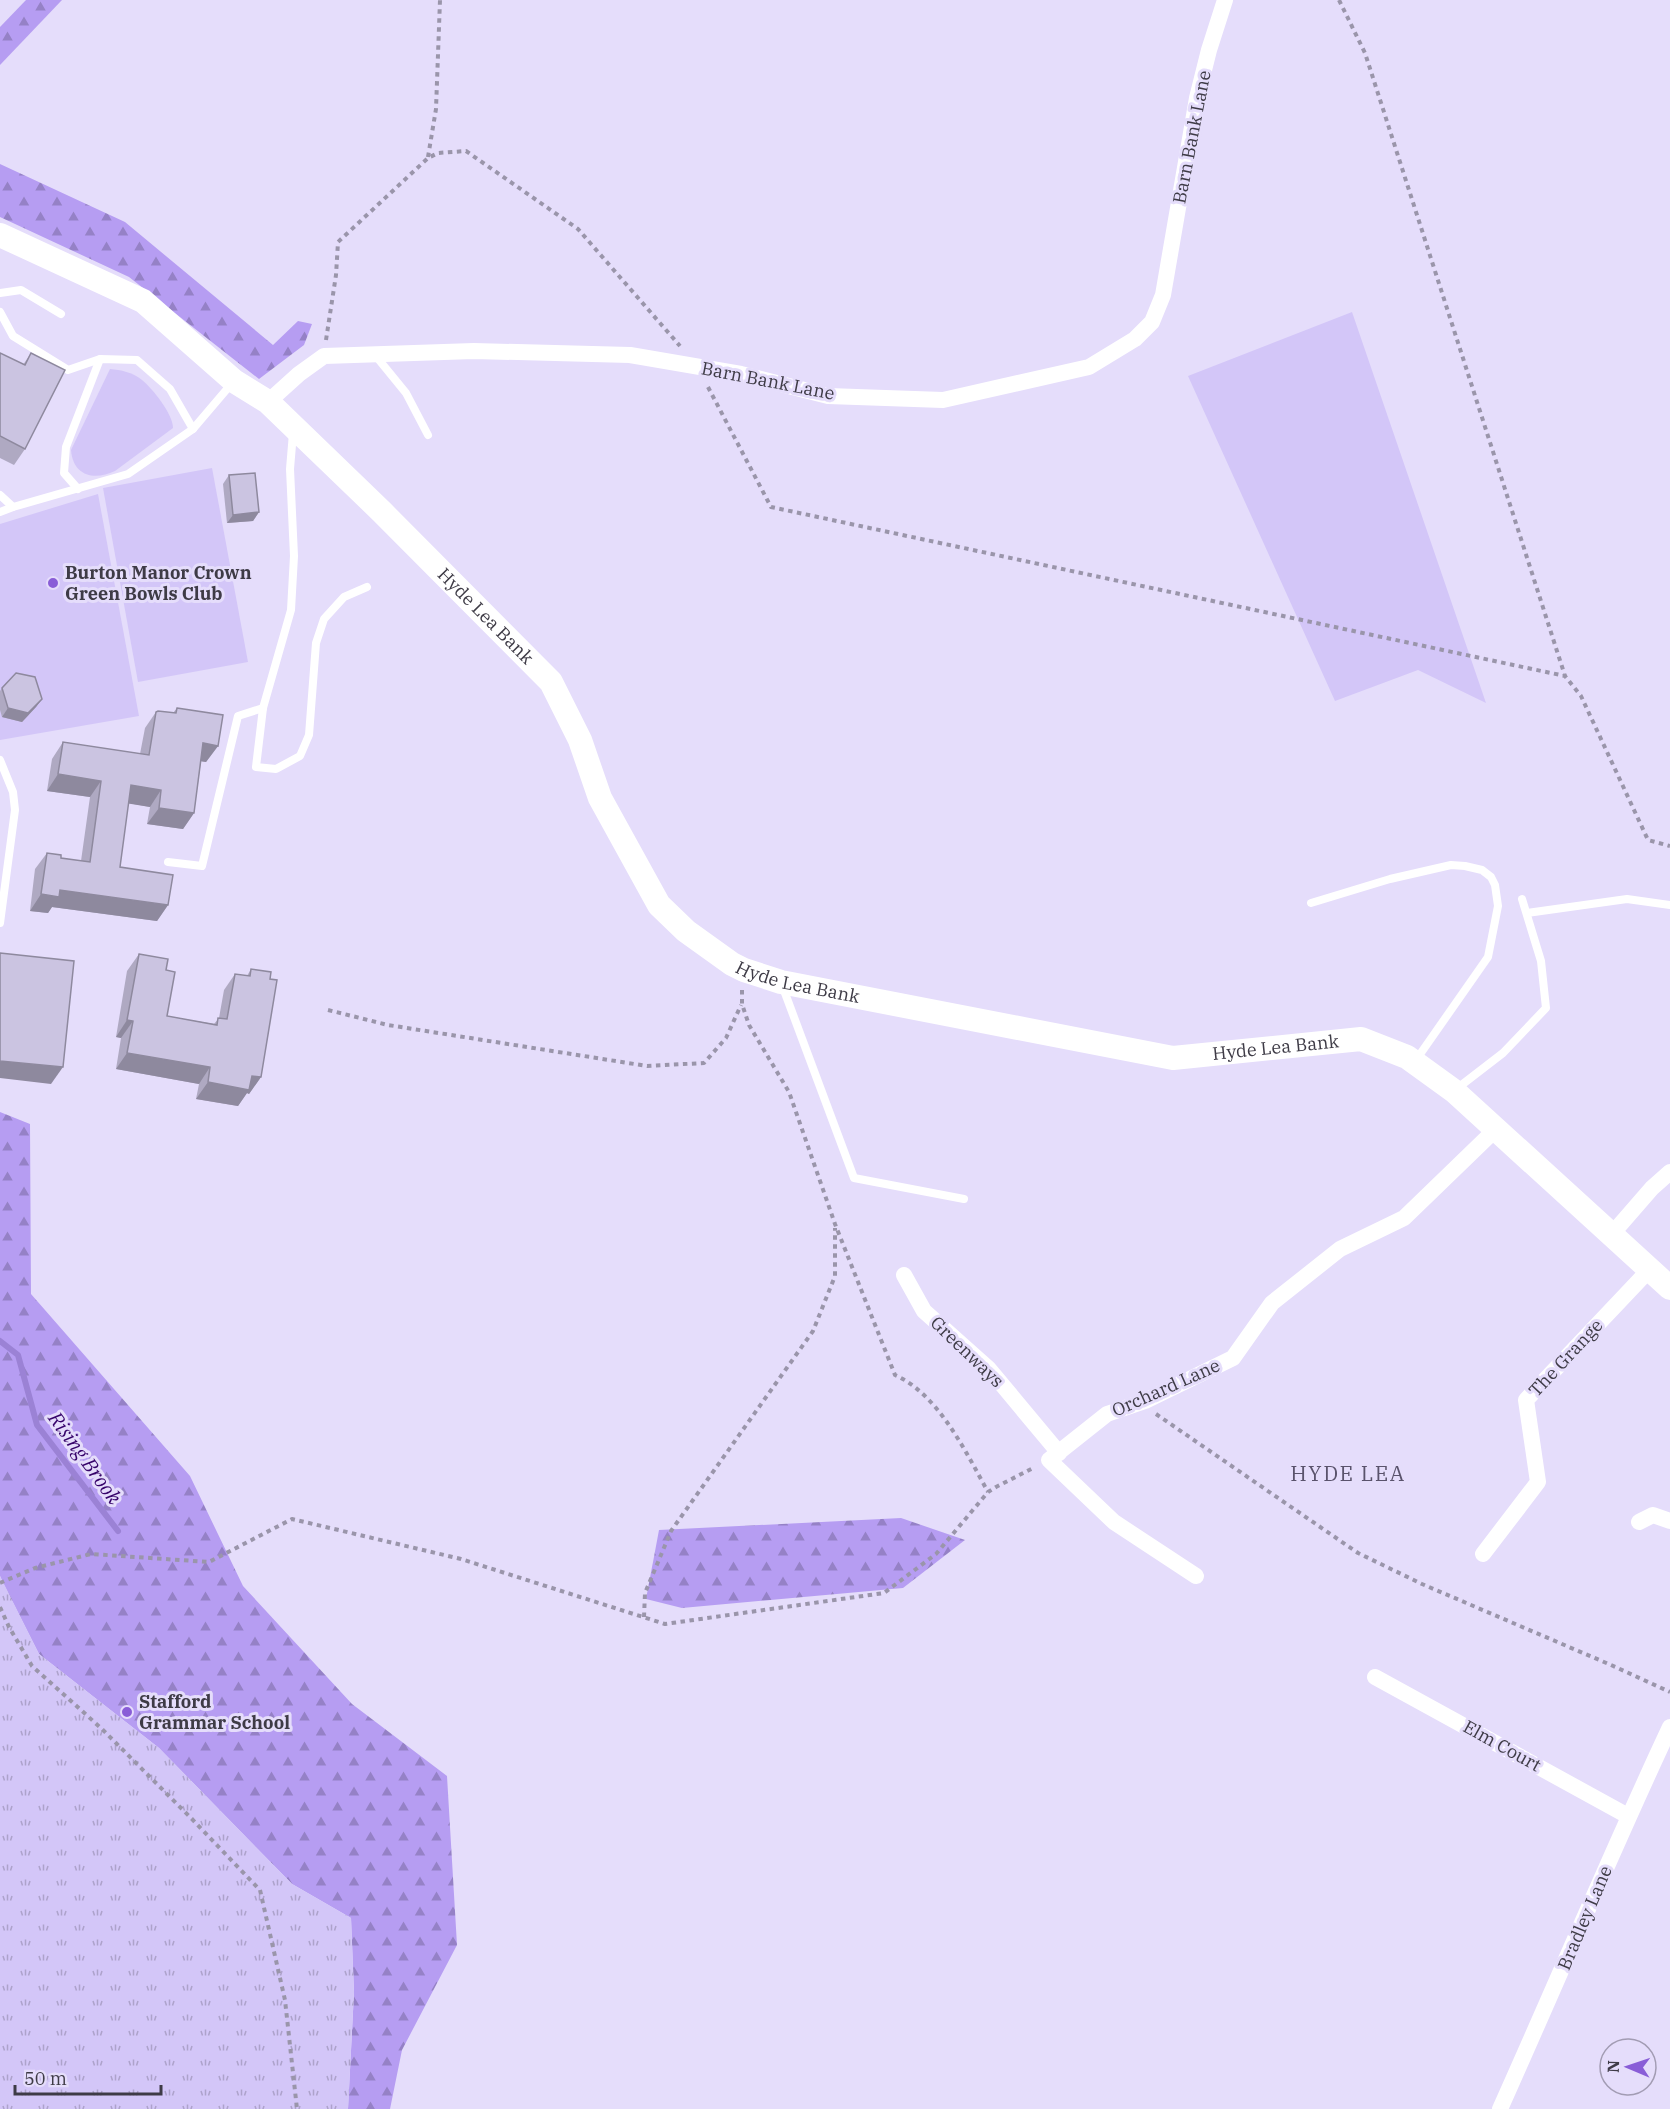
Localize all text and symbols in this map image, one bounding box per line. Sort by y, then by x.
street label: Barn Bank Lane [1167,68,1216,206]
street label: Barn Bank Lane [699,356,837,405]
place label: Burton Manor Crown Green Bowls Club [65,561,252,605]
street label: Hyde Lea Bank [433,563,539,669]
marker: Burton Manor Crown Green Bowls Club [46,576,60,590]
street label: Hyde Lea Bank [732,956,862,1008]
street label: Hyde Lea Bank [1211,1029,1340,1065]
street label: Greenways [926,1311,1009,1392]
street label: The Grange [1524,1314,1608,1401]
street label: Orchard Lane [1108,1353,1223,1422]
water label: Rising Brook [42,1405,128,1510]
district label: HYDE LEA [1290,1459,1406,1487]
place label: Stafford Grammar School [139,1690,290,1734]
marker: Stafford Grammar School [120,1705,134,1719]
street label: Elm Court [1459,1715,1545,1776]
street label: Bradley Lane [1552,1862,1617,1973]
north arrow [1598,2037,1658,2097]
scale bar [15,2058,160,2096]
text: N [1603,2060,1623,2073]
text: 50 m [24,2067,67,2090]

